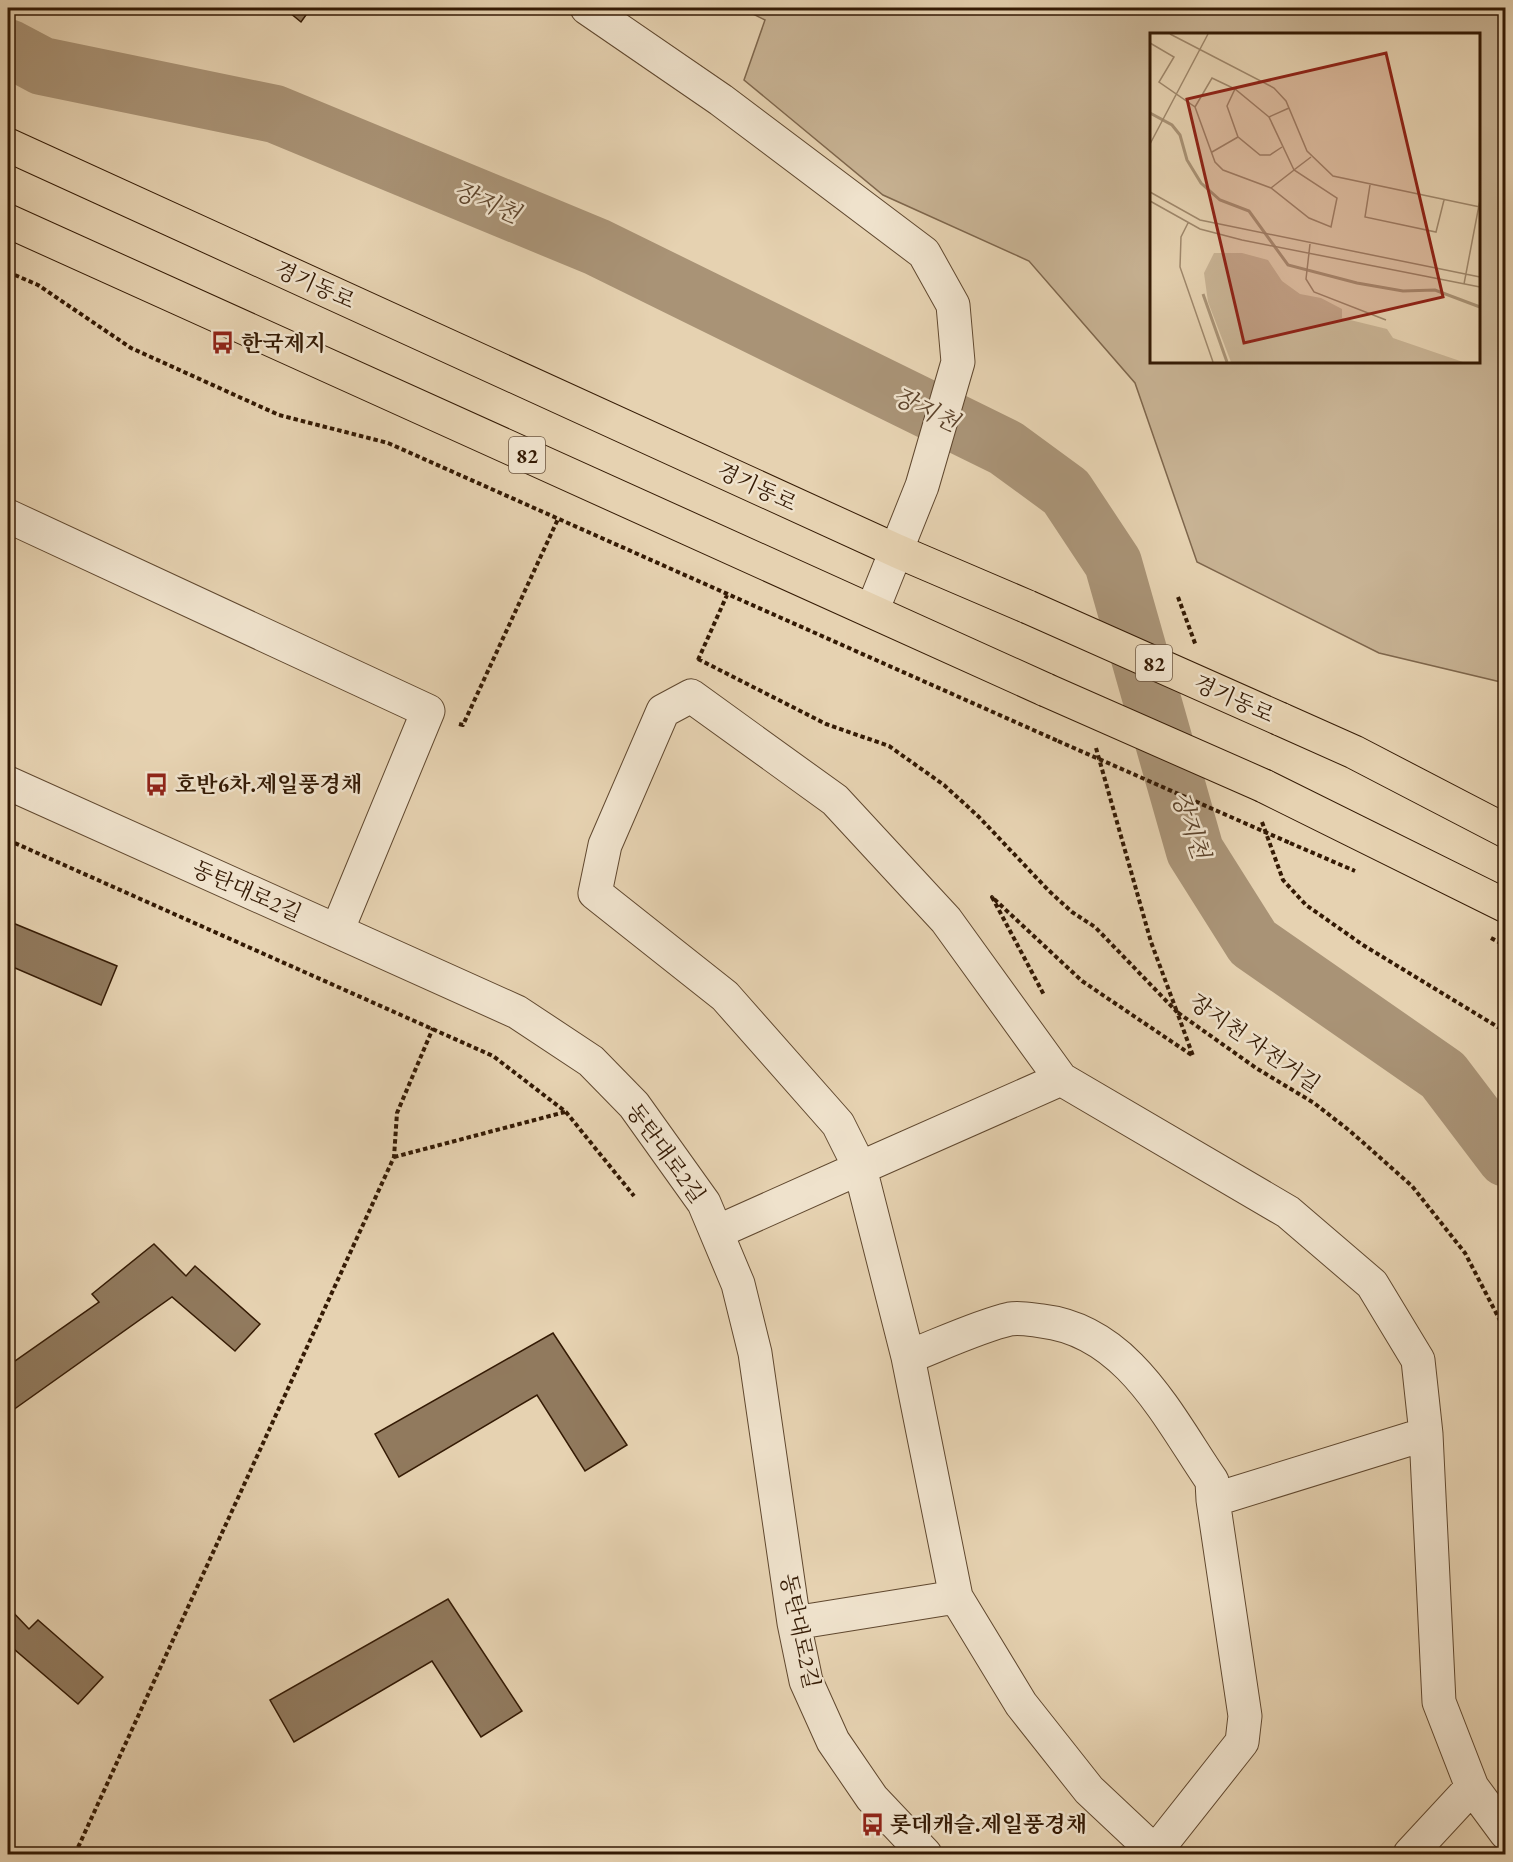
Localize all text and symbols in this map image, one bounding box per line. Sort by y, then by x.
inset map [1150,33,1480,363]
water label: 장지천 [449,174,527,231]
street label: 경기동로 [270,254,360,316]
place label: 한국제지 [241,329,326,358]
bus stop icon: 한국제지 [210,330,236,356]
water label: 장지천 [888,380,966,439]
road number: 82 [509,437,545,473]
street label: 경기동로 [712,456,802,518]
road number: 82 [1136,645,1172,681]
street label: 경기동로 [1189,668,1279,730]
place label: 호반6차.제일풍경채 [175,770,362,799]
bus stop icon: 호반6차.제일풍경채 [144,771,170,797]
water label: 장지천 [1165,787,1218,865]
street label: 동탄대로2길 [188,854,306,928]
street label: 장지천 자전거길 [1184,987,1326,1099]
street label: 동탄대로2길 [620,1097,712,1209]
street label: 동탄대로2길 [774,1571,826,1691]
place label: 롯데캐슬.제일풍경채 [890,1810,1087,1839]
bus stop icon: 롯데캐슬.제일풍경채 [859,1811,885,1837]

